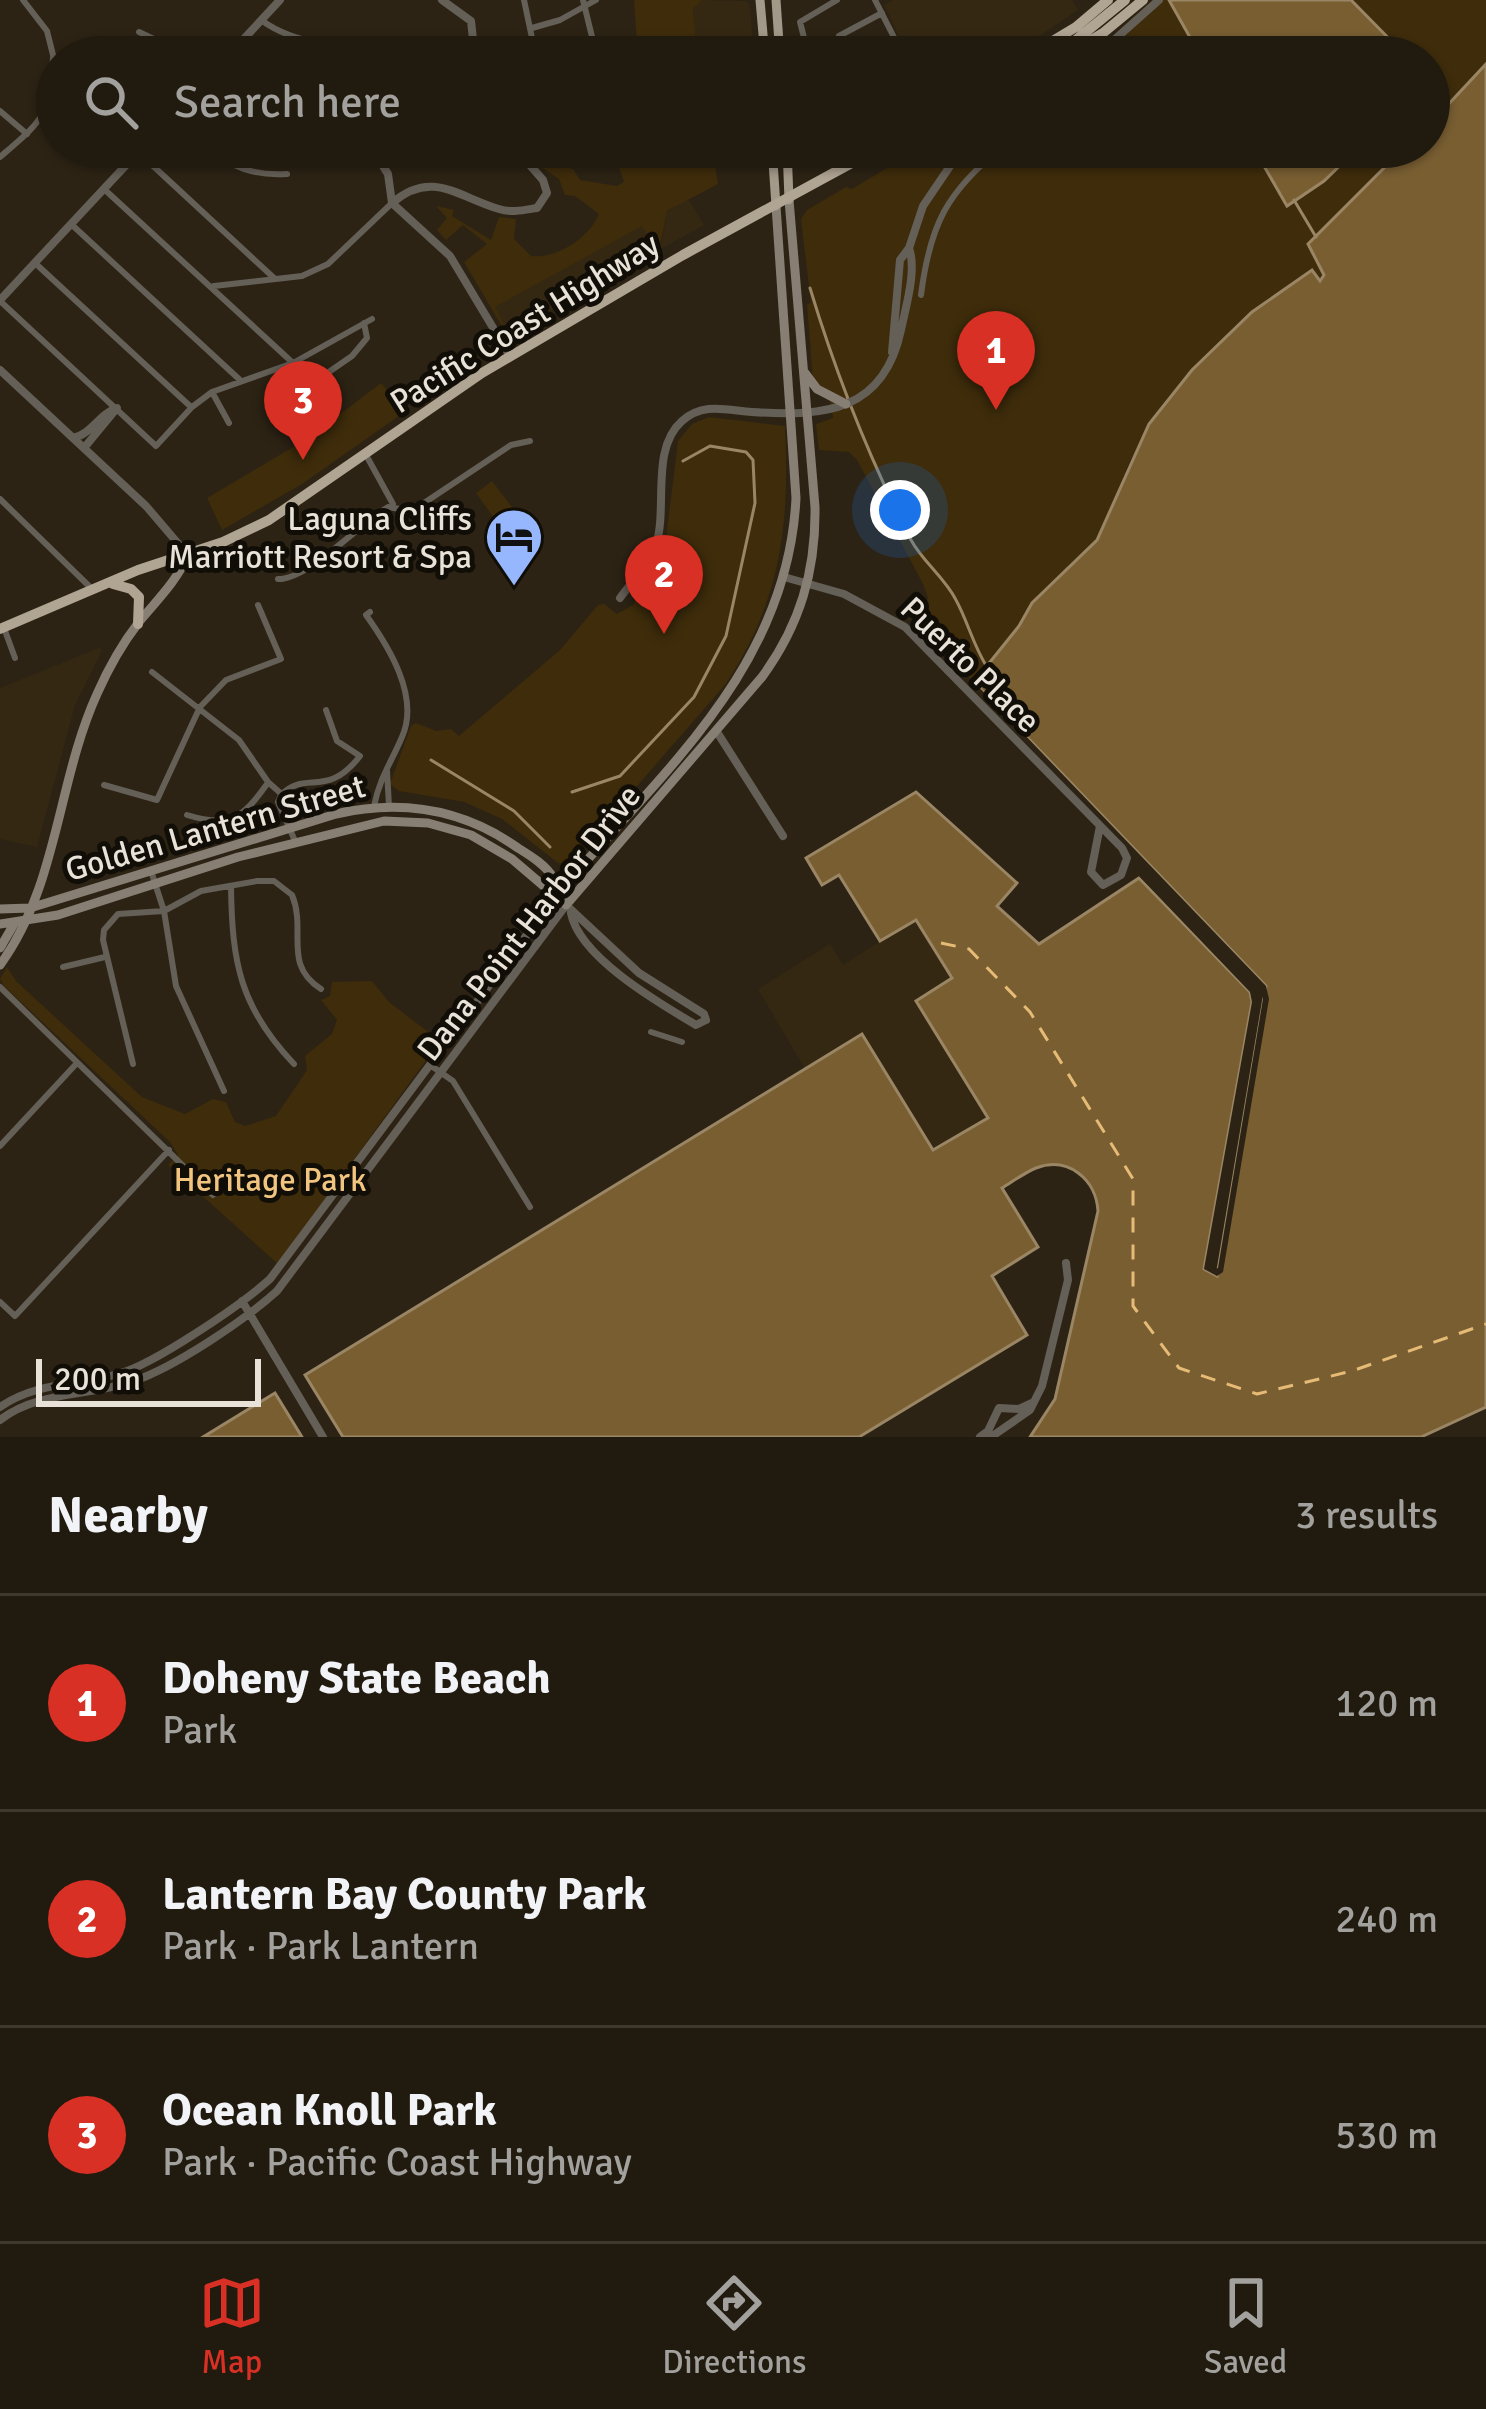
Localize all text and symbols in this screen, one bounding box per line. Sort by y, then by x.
search box [36,36,1450,168]
icon: search [78,69,144,135]
text: Search here [174,75,401,130]
street label: Pacific Coast Highway [383,224,667,423]
pin: 1 [957,311,1035,410]
pin: 3 [264,361,342,460]
your location [870,480,930,540]
place label: Laguna Cliffs Marriott Resort & Spa [168,499,472,578]
hotel icon: Laguna Cliffs Marriott Resort & Spa [483,506,545,588]
pin: 2 [625,535,703,634]
street label: Puerto Place [892,588,1048,742]
street label: Golden Lantern Street [61,766,370,891]
street label: Dana Point Harbor Drive [409,777,650,1069]
park label: Heritage Park [173,1160,367,1201]
scale bar [36,1353,261,1406]
text: 200 m [54,1359,141,1400]
text: Nearby [48,1484,208,1547]
text: 3 results [1295,1491,1438,1539]
text: Doheny State Beach [162,1651,551,1706]
text: 1 [76,1679,98,1727]
text: 120 m [1335,1679,1438,1727]
text: Park [162,1706,237,1754]
text: Lantern Bay County Park [162,1867,647,1922]
text: 2 [76,1895,98,1943]
text: 240 m [1335,1895,1438,1943]
text: Park · Park Lantern [162,1922,479,1970]
text: Ocean Knoll Park [162,2083,497,2138]
text: 3 [76,2111,98,2159]
text: 530 m [1335,2111,1438,2159]
text: Park · Pacific Coast Highway [162,2138,632,2186]
tab: Map [199,2270,265,2383]
tab: Directions [662,2270,807,2383]
tab: Saved [1204,2270,1287,2383]

